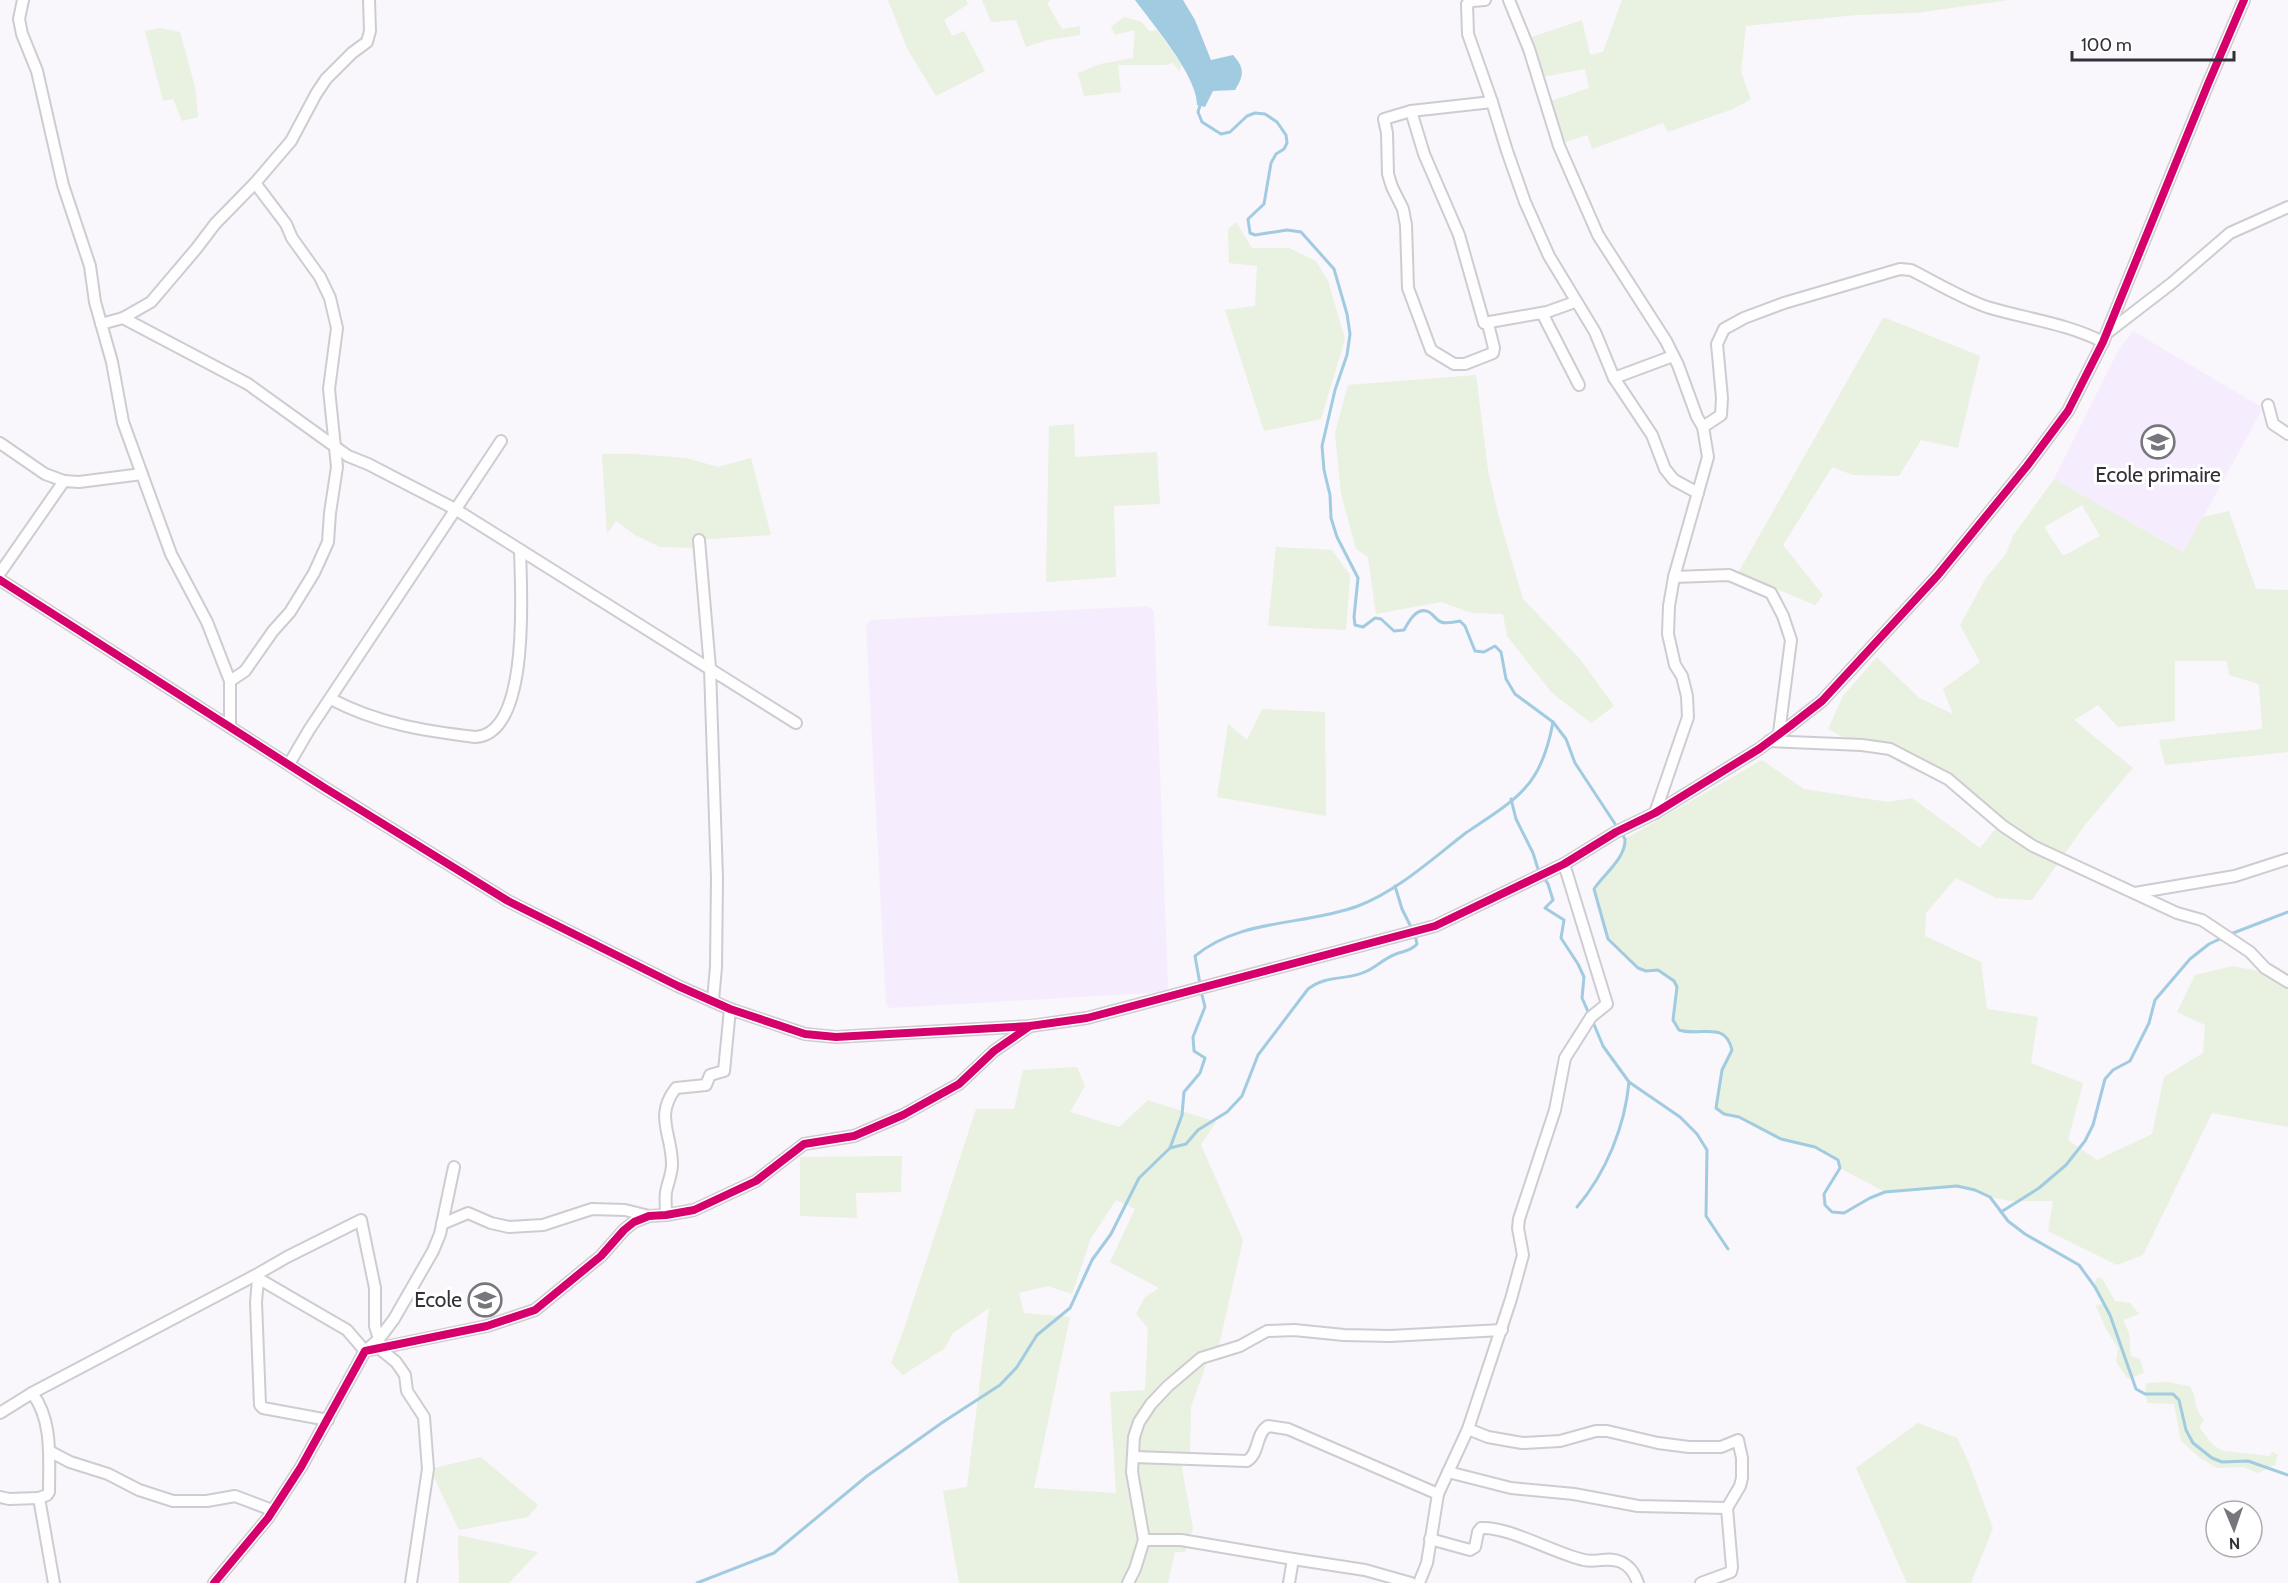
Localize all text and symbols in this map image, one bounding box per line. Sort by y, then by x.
scale bar [2072,24,2234,62]
text: 100 m [2081,34,2132,56]
school or university icon: Ecole primaire [2140,424,2176,460]
place label: Ecole primaire [2095,462,2221,487]
school or university icon: Ecole [467,1282,503,1318]
place label: Ecole [414,1287,462,1312]
north arrow [2204,1499,2264,1559]
text: N [2229,1534,2240,1553]

